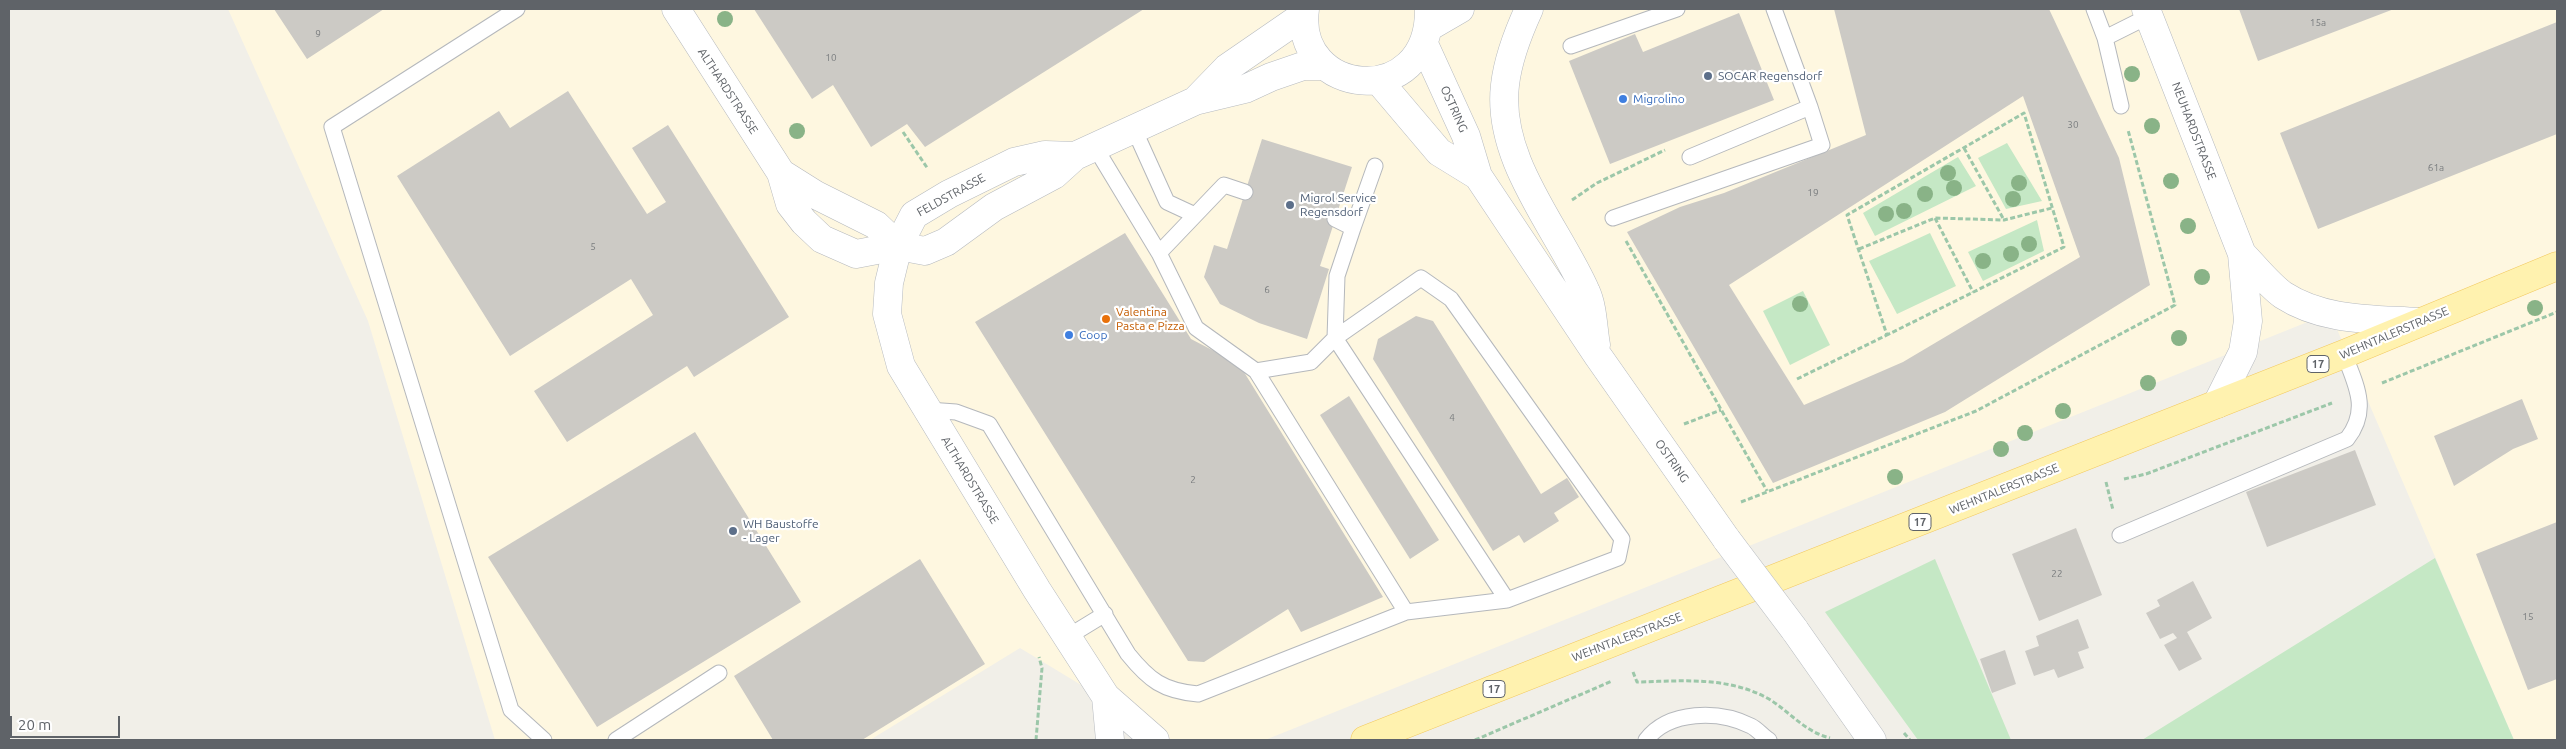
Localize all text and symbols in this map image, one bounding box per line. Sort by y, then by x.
house number: 15a [2310,17,2326,29]
house number: 9 [315,28,321,40]
street label: ALTHARDSTRASSE [695,45,761,137]
house number: 10 [825,52,837,64]
place label: SOCAR Regensdorf [1718,69,1822,83]
marker: SOCAR Regensdorf [1702,70,1714,82]
street label: NEUHARDSTRASSE [2169,80,2219,182]
street label: OSTRING [1437,84,1471,134]
place label: Migrolino [1633,92,1685,106]
marker: Migrolino [1617,93,1629,105]
house number: 30 [2067,119,2079,131]
house number: 61a [2428,162,2444,174]
street label: FELDSTRASSE [914,170,988,220]
house number: 19 [1807,187,1819,199]
place label: Migrol Service Regensdorf [1300,191,1376,219]
marker: Migrol Service Regensdorf [1284,199,1296,211]
house number: 5 [590,241,596,253]
house number: 6 [1264,284,1270,296]
street label: WEHNTALERSTRASSE [2337,304,2451,362]
place label: Valentina Pasta e Pizza [1116,305,1185,333]
marker: Valentina Pasta e Pizza [1100,313,1112,325]
place label: Coop [1079,328,1107,342]
marker: Coop [1063,329,1075,341]
road number: 17 [2307,356,2329,372]
house number: 4 [1449,412,1455,424]
street label: ALTHARDSTRASSE [938,434,1002,526]
street label: OSTRING [1652,437,1692,485]
street label: WEHNTALERSTRASSE [1947,460,2061,518]
house number: 2 [1190,474,1196,486]
road number: 17 [1909,514,1931,530]
place label: WH Baustoffe - Lager [743,517,819,545]
marker: WH Baustoffe - Lager [727,525,739,537]
house number: 22 [2051,568,2063,580]
street label: WEHNTALERSTRASSE [1570,609,1684,665]
house number: 15 [2522,611,2534,623]
road number: 17 [1483,681,1505,698]
scale bar [12,706,122,738]
text: 20 m [18,716,51,733]

